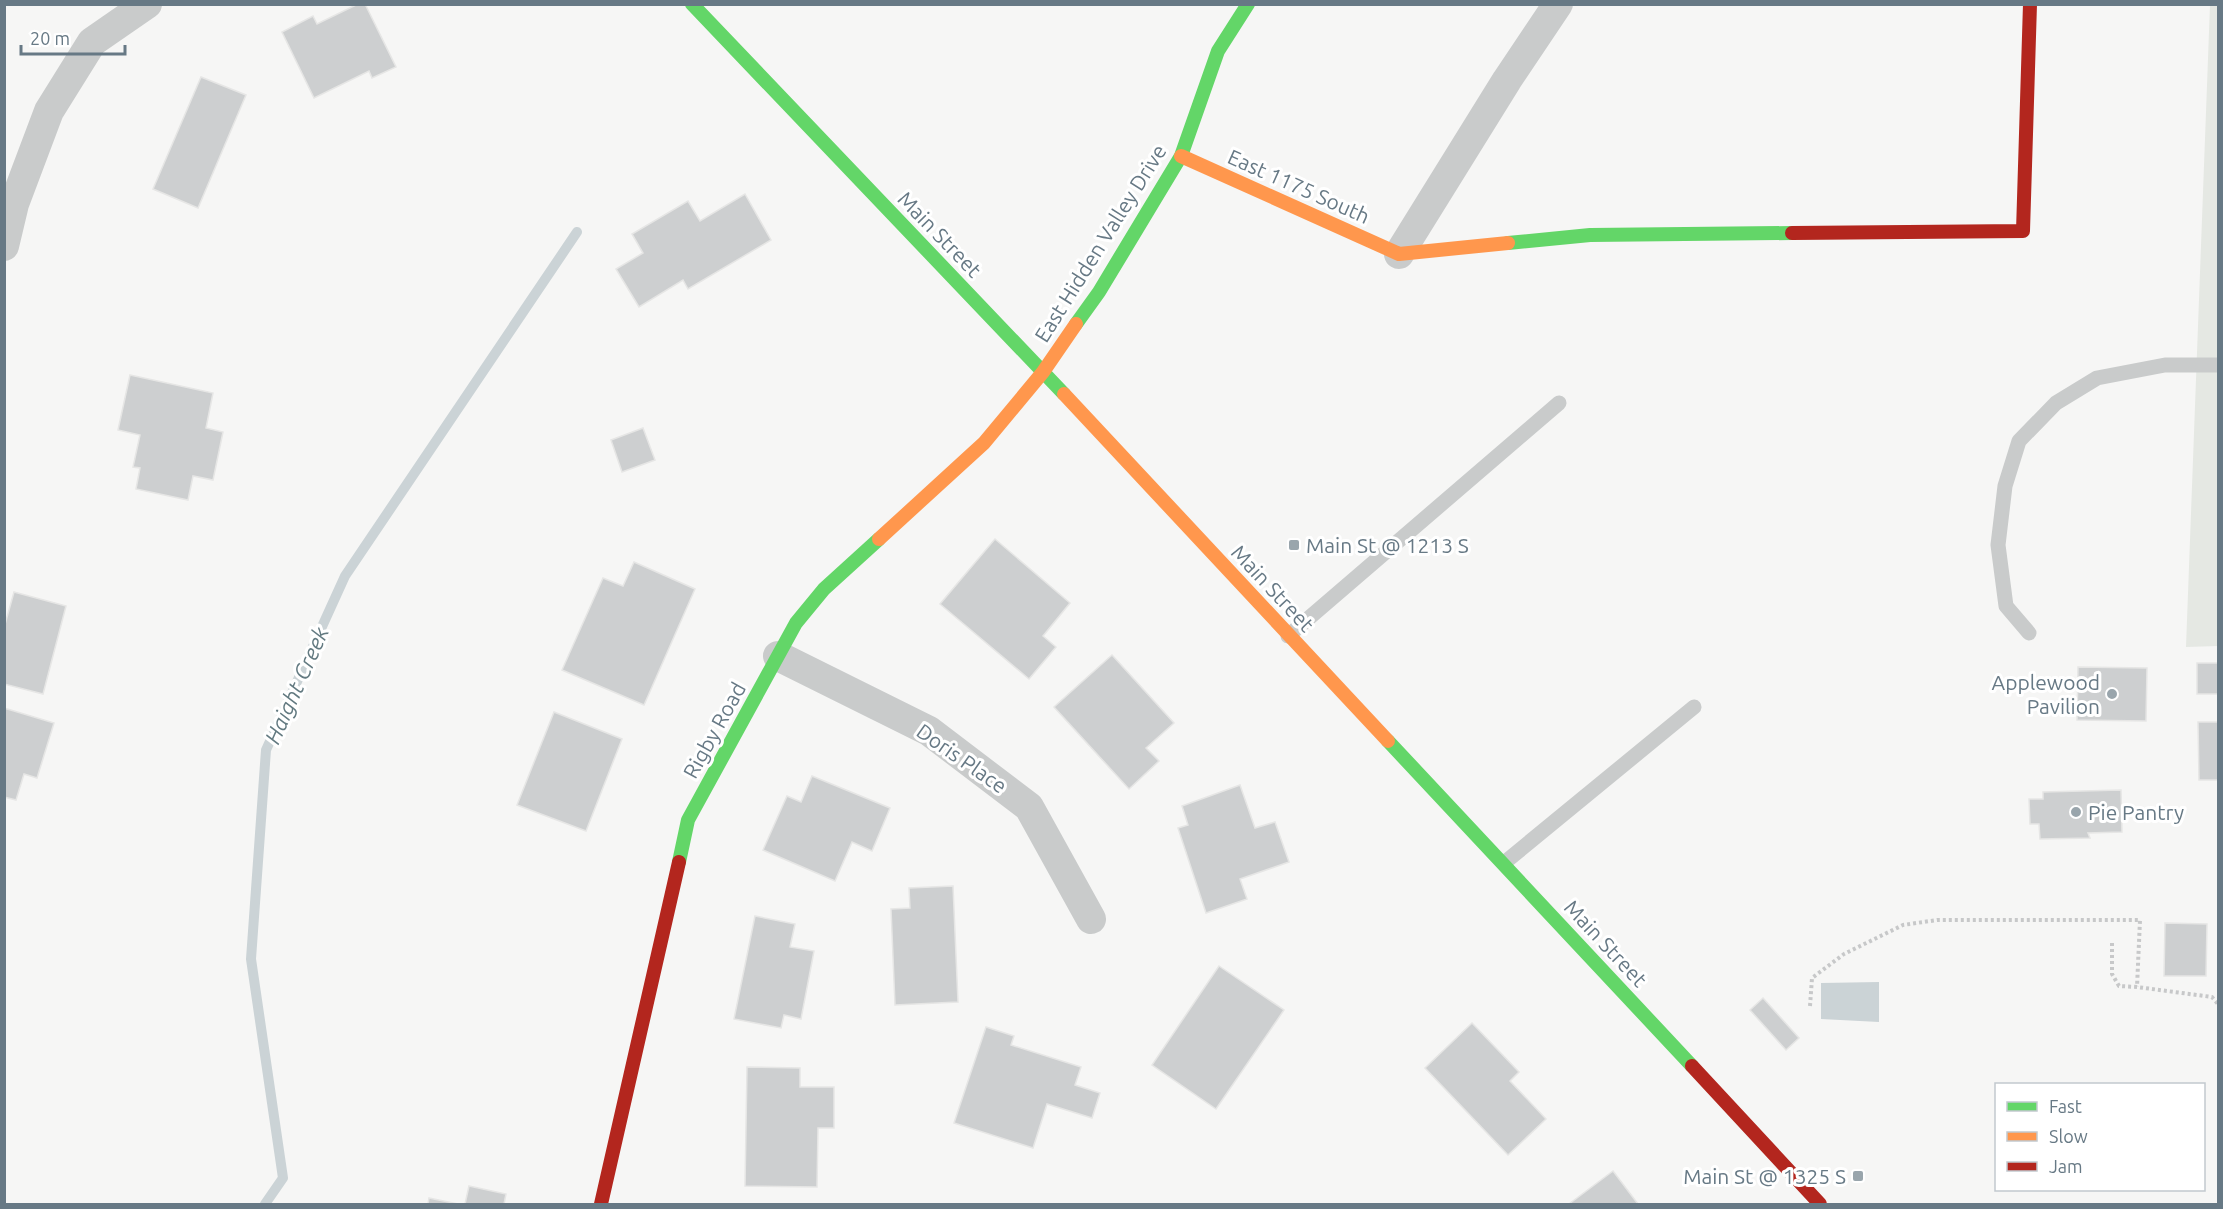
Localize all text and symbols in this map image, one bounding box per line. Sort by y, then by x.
scale bar [21,18,124,56]
text: 20 m [30,28,70,48]
street label: East Hidden Valley Drive [1029,140,1171,346]
street label: East 1175 South [1224,144,1374,228]
street label: Main Street [893,186,987,282]
place label: Main St @ 1213 S [1306,533,1469,557]
marker: Main St @ 1213 S [1287,538,1301,552]
street label: Main Street [1227,540,1319,636]
water label: Haight Creek [259,622,333,747]
place label: Applewood Pavilion [1992,670,2100,718]
street label: Rigby Road [678,678,750,782]
marker: Applewood Pavilion [2105,687,2119,701]
street label: Doris Place [912,718,1012,798]
place label: Pie Pantry [2088,800,2184,824]
marker: Pie Pantry [2069,805,2083,819]
street label: Main Street [1560,895,1652,991]
legend [1995,1083,2205,1191]
text: Fast [2049,1096,2082,1116]
text: Slow [2049,1126,2088,1146]
text: Jam [2049,1156,2083,1176]
place label: Main St @ 1325 S [1683,1164,1846,1188]
marker: Main St @ 1325 S [1851,1169,1865,1183]

